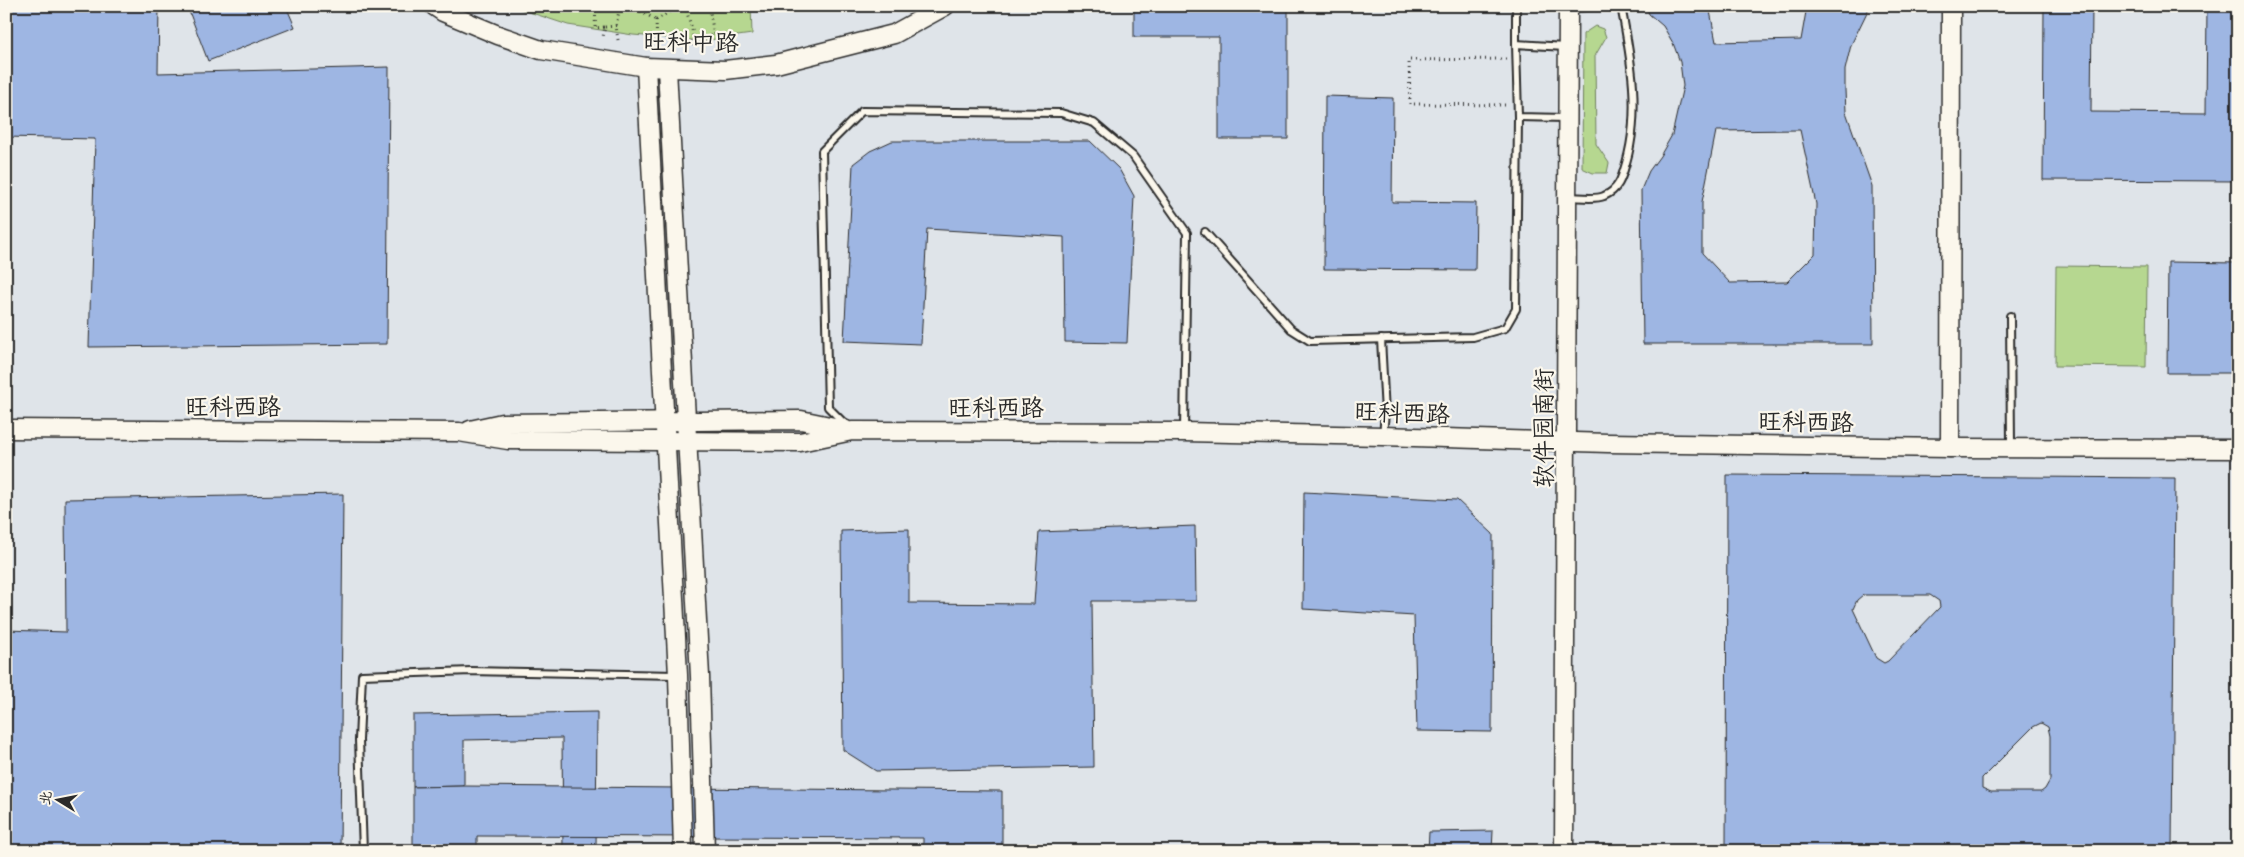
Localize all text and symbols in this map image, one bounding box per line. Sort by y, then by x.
street label: 旺科中路 [643,26,739,58]
street label: 软件园南街 [1529,368,1559,488]
street label: 旺科西路 [185,392,281,422]
street label: 旺科西路 [948,393,1044,423]
street label: 旺科西路 [1354,396,1450,430]
street label: 旺科西路 [1758,406,1854,438]
north arrow [32,774,82,824]
text: 北 [36,789,55,806]

